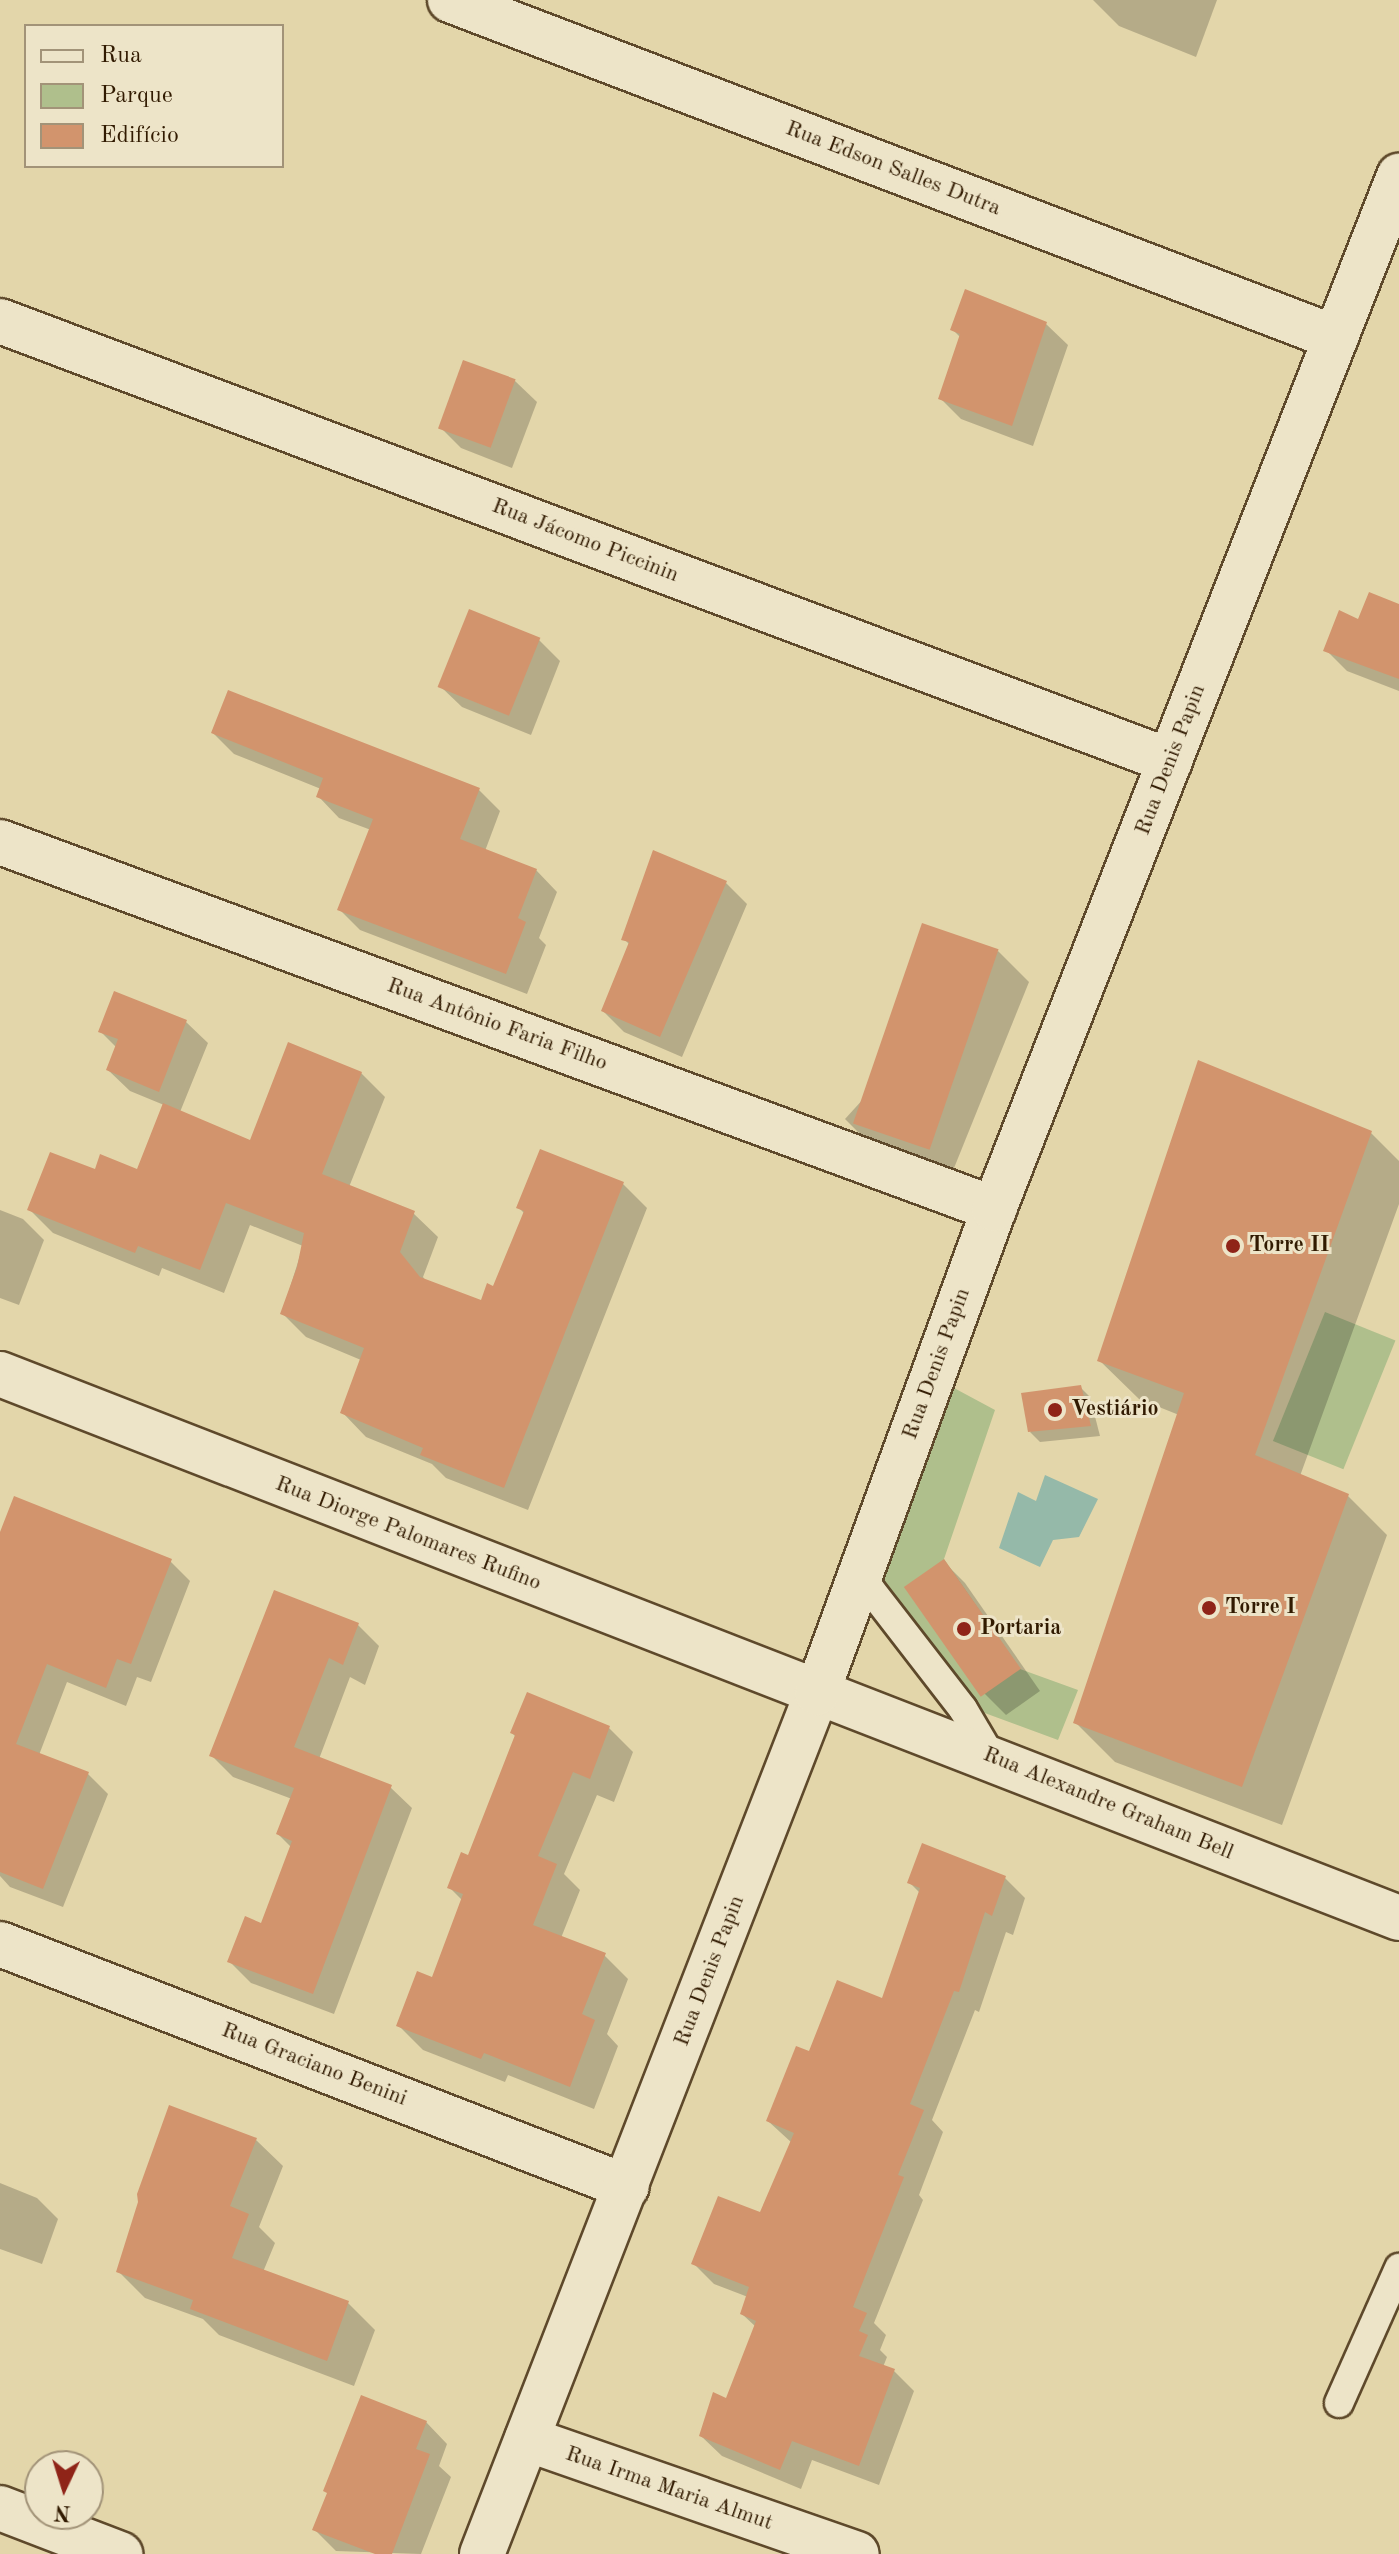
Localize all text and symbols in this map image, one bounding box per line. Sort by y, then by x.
legend [24,24,284,168]
text: Rua [100,44,142,68]
text: Parque [100,84,173,108]
street label: Rua Edson Salles Dutra [782,116,1004,222]
text: Edifício [100,124,179,148]
street label: Rua Jácomo Piccinin [488,493,682,589]
street label: Rua Denis Papin [1130,681,1212,839]
street label: Rua Antônio Faria Filho [383,973,611,1077]
place label: Torre II [1249,1233,1329,1259]
marker: Torre II [1224,1237,1242,1255]
street label: Rua Denis Papin [897,1285,977,1443]
place label: Vestiário [1071,1397,1159,1423]
marker: Vestiário [1046,1401,1064,1419]
street label: Rua Diorge Palomares Rufino [271,1471,545,1597]
place label: Torre I [1225,1595,1296,1621]
marker: Torre I [1200,1599,1218,1617]
place label: Portaria [980,1616,1061,1642]
marker: Portaria [955,1620,973,1638]
street label: Rua Alexandre Graham Bell [979,1742,1237,1866]
street label: Rua Denis Papin [669,1892,751,2050]
street label: Rua Graciano Benini [218,2017,410,2113]
street label: Rua Irma Maria Almut [562,2441,776,2537]
north arrow [24,2450,104,2530]
text: N [53,2500,72,2524]

